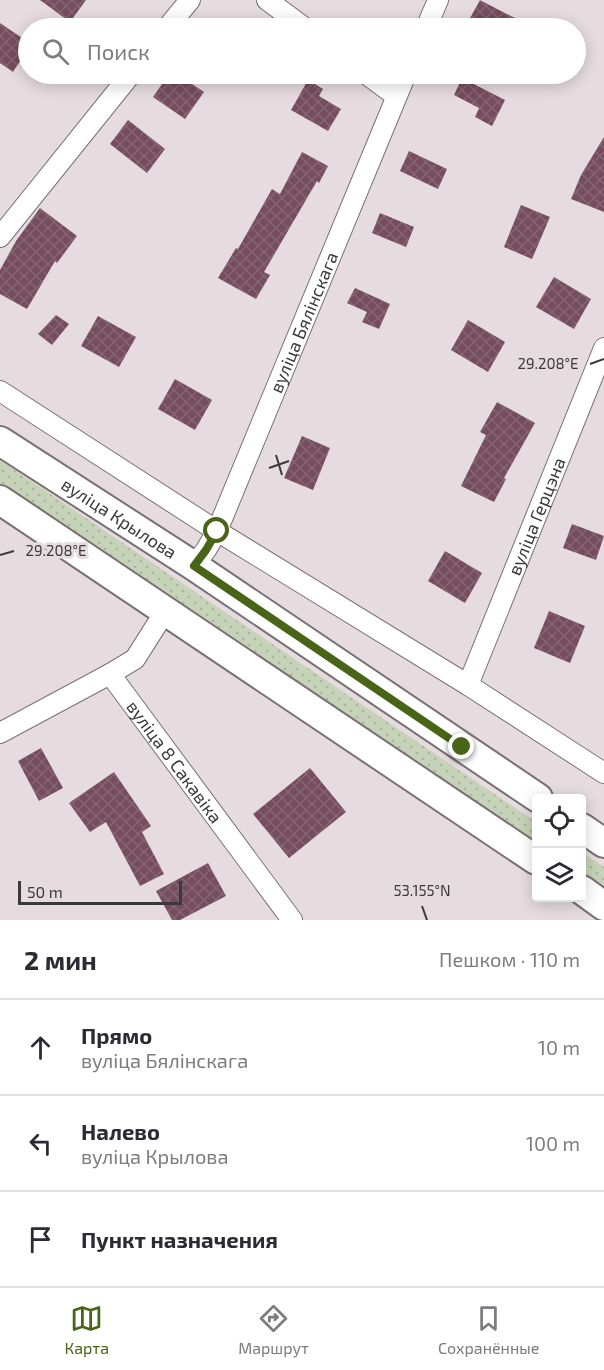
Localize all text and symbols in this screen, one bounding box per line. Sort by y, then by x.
search box [18,18,586,84]
icon: search [39,35,72,68]
text: Поиск [87,38,150,64]
street label: вуліца Бялінскага [264,248,342,396]
text: 29.208°E [518,354,578,372]
street label: вуліца Герцэна [502,454,570,578]
street label: вуліца Крылова [58,473,181,563]
route start [203,517,229,543]
text: 29.208°E [26,541,86,559]
street label: вуліца 8 Сакавіка [122,696,227,827]
route end [448,733,474,759]
map controls [532,794,586,902]
button: locate [532,794,586,848]
button: layers [532,848,586,902]
scale bar [18,878,182,906]
text: 53.155°N [393,881,451,899]
text: 50 m [27,882,63,901]
text: 2 мин [24,944,97,975]
text: Пешком · 110 m [439,947,580,971]
text: Прямо [81,1022,152,1048]
icon: ahead [24,1031,57,1064]
text: 10 m [538,1035,580,1059]
text: вуліца Бялінскага [81,1048,248,1072]
text: Налево [81,1118,160,1144]
icon: left [24,1127,57,1160]
text: 100 m [526,1131,580,1155]
text: вуліца Крылова [81,1144,228,1168]
icon: arrive [24,1223,57,1256]
text: Пункт назначения [81,1226,278,1252]
tab: Карта [65,1302,109,1357]
tab: Маршрут [238,1302,309,1357]
tab: Сохранённые [438,1302,539,1357]

